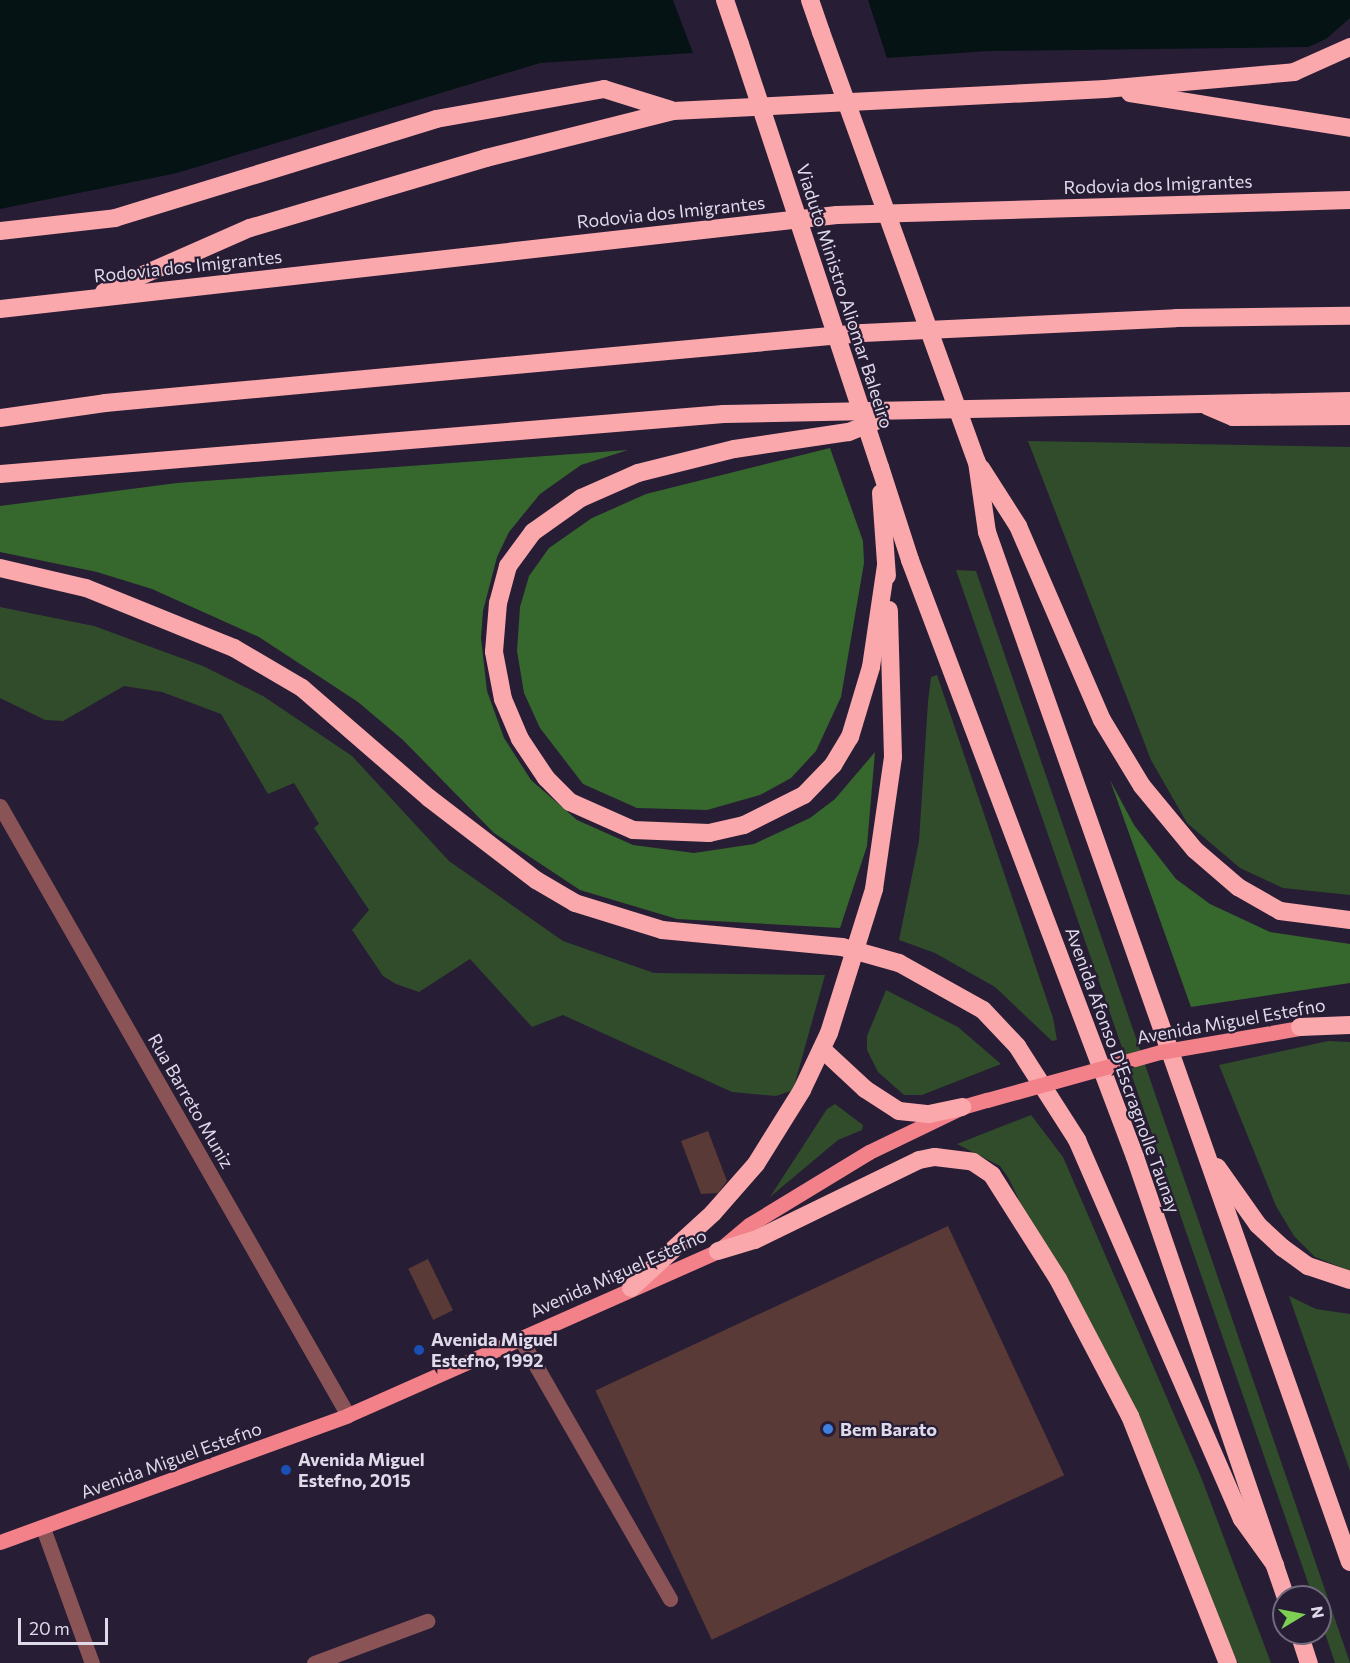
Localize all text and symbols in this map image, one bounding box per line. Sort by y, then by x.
street label: Viaduto Ministro Aliomar Baleeiro [792,161,898,431]
street label: Rodovia dos Imigrantes [1063,170,1253,198]
street label: Rodovia dos Imigrantes [576,191,766,233]
street label: Rodovia dos Imigrantes [93,245,283,287]
street label: Avenida Afonso D'Escragnolle Taunay [1061,924,1185,1216]
street label: Avenida Miguel Estefno [1135,994,1327,1048]
street label: Rua Barreto Muniz [144,1030,238,1172]
street label: Avenida Miguel Estefno [526,1224,710,1322]
place label: Avenida Miguel Estefno, 1992 [431,1329,558,1372]
marker: Avenida Miguel Estefno, 1992 [412,1343,426,1357]
street label: Avenida Miguel Estefno [78,1417,264,1503]
place label: Bem Barato [840,1418,937,1440]
marker: Bem Barato [821,1422,835,1436]
place label: Avenida Miguel Estefno, 2015 [298,1449,425,1492]
marker: Avenida Miguel Estefno, 2015 [279,1463,293,1477]
north arrow [1272,1585,1332,1645]
text: N [1308,1605,1329,1620]
scale bar [21,1606,111,1644]
text: 20 m [29,1617,70,1639]

